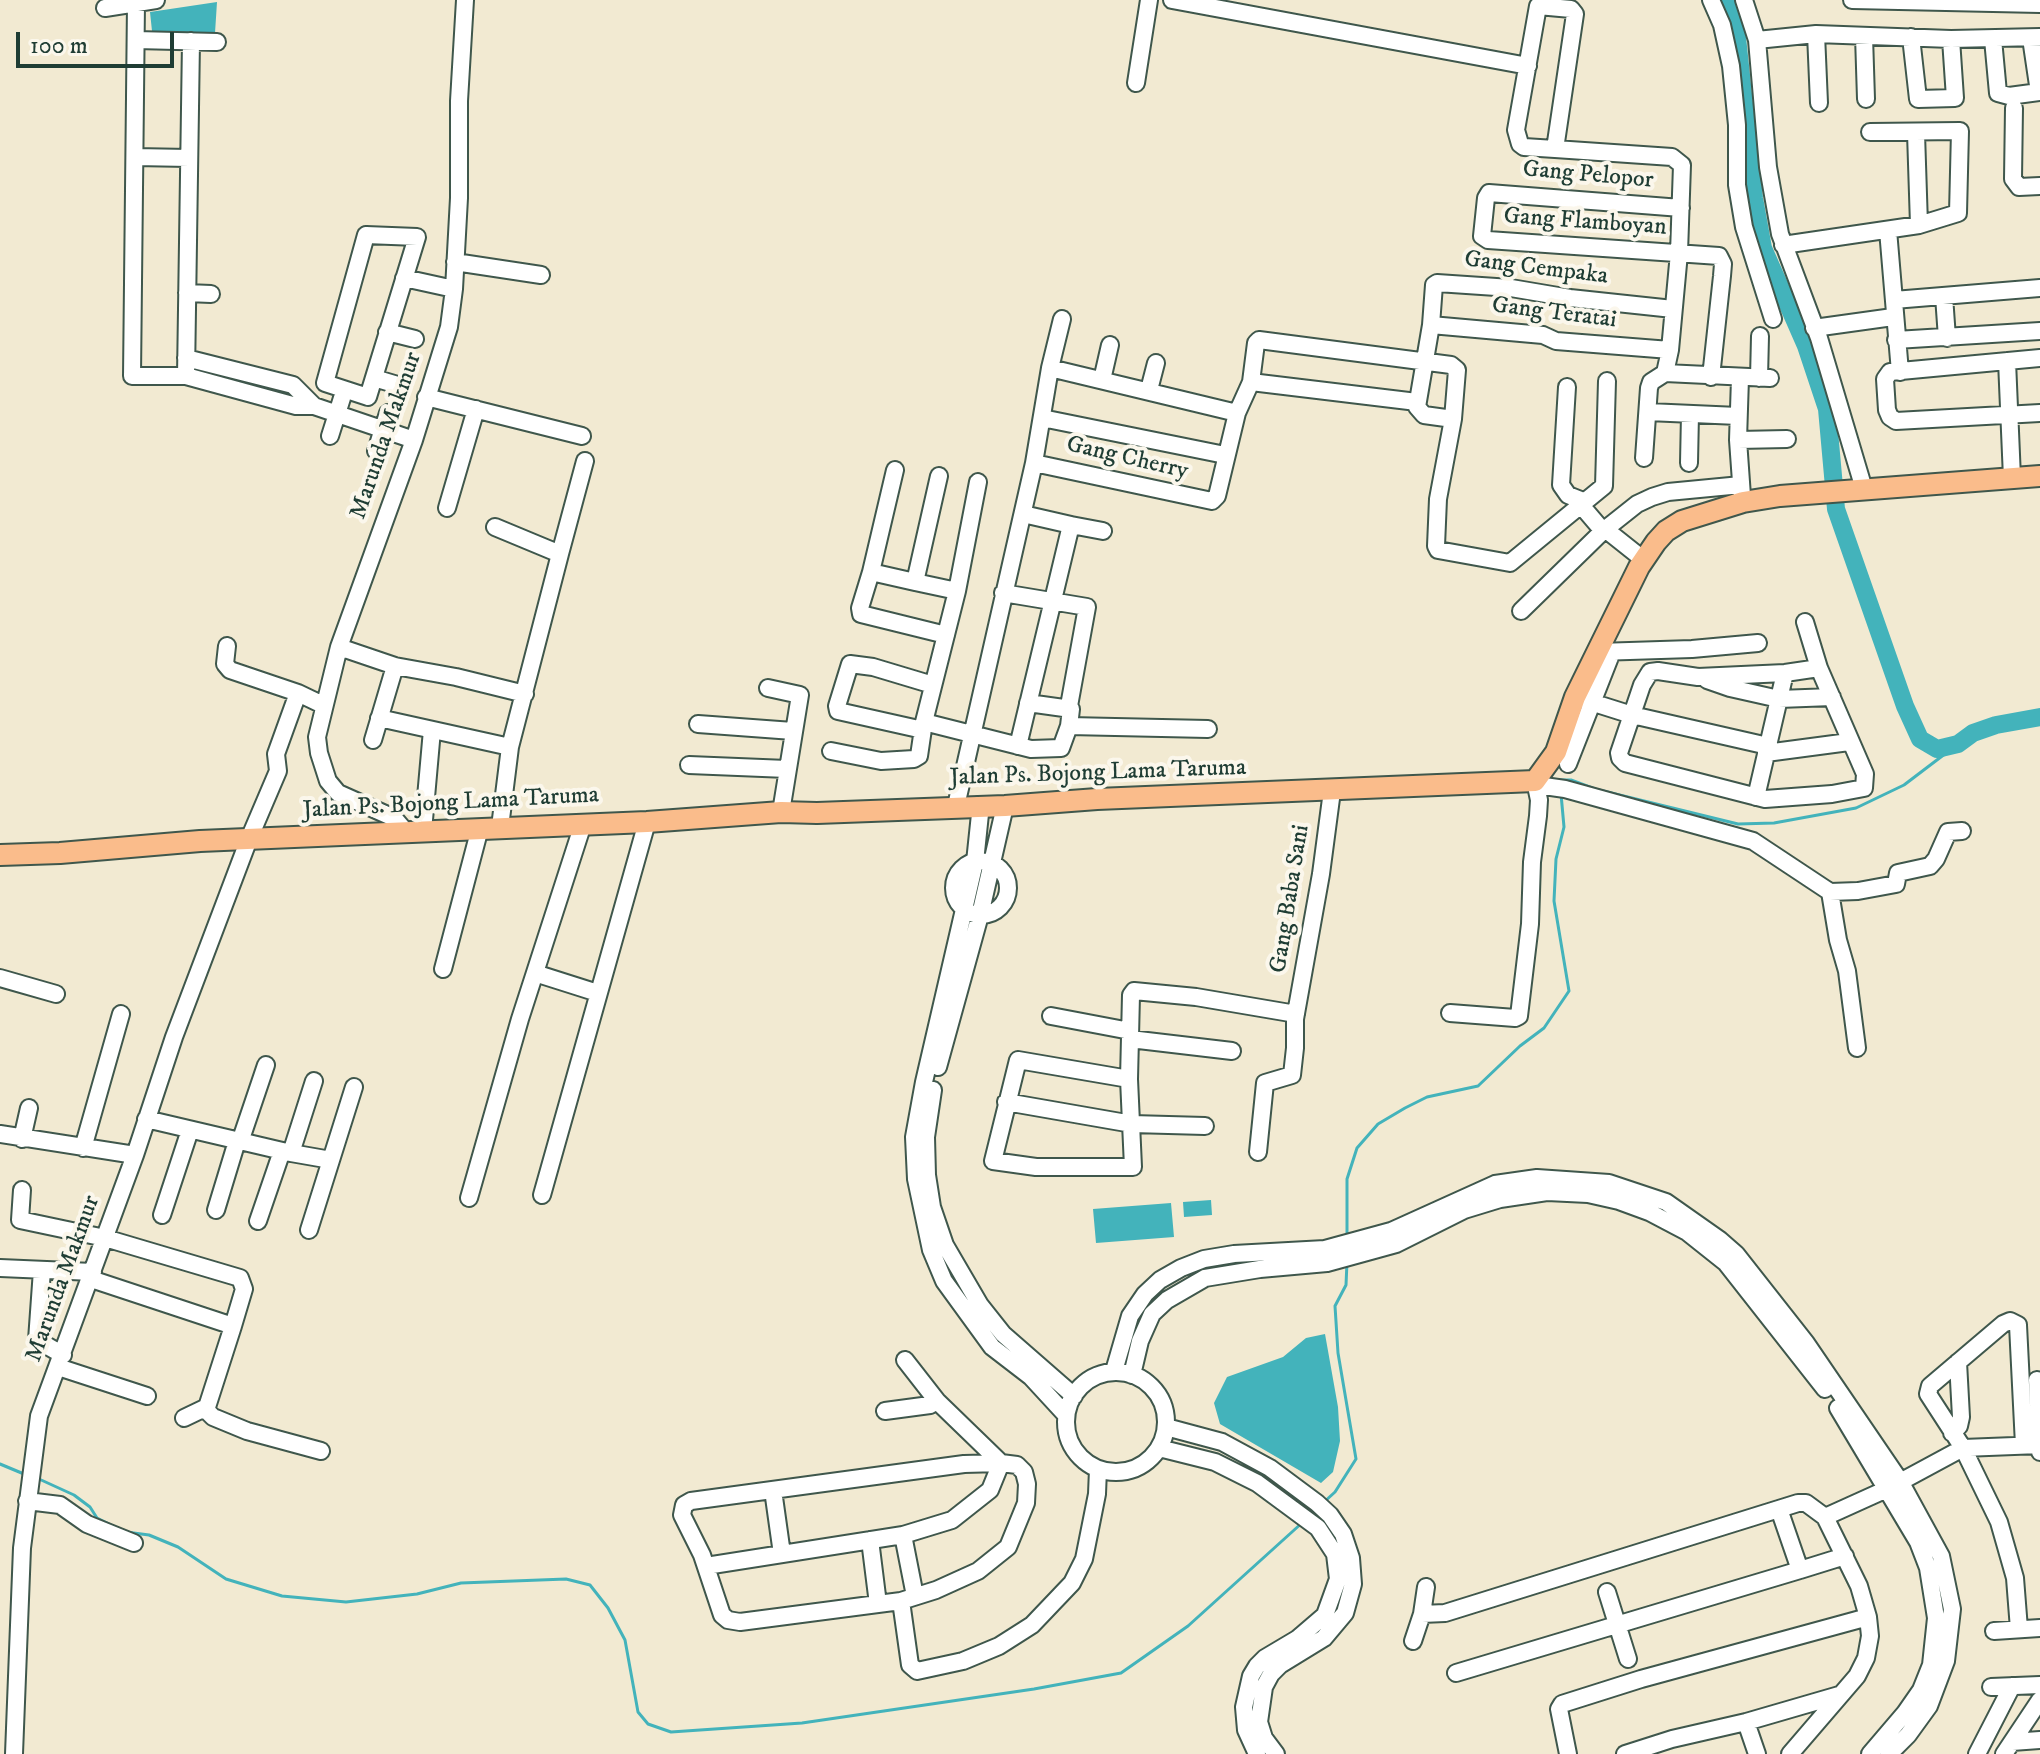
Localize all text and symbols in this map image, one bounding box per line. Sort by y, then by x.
scale bar [20,16,178,66]
text: 100 m [30,31,88,61]
street label: Gang Pelopor [1521,156,1655,196]
street label: Gang Flamboyan [1502,203,1668,243]
street label: Gang Cempaka [1462,246,1610,292]
street label: Gang Teratai [1490,292,1618,336]
street label: Marunda Makmur [345,349,429,523]
street label: Gang Cherry [1063,431,1191,487]
street label: Jalan Ps. Bojong Lama Taruma [949,754,1247,794]
street label: Jalan Ps. Bojong Lama Taruma [302,782,600,826]
street label: Gang Baba Sani [1265,823,1317,975]
street label: Marunda Makmur [21,1192,107,1366]

